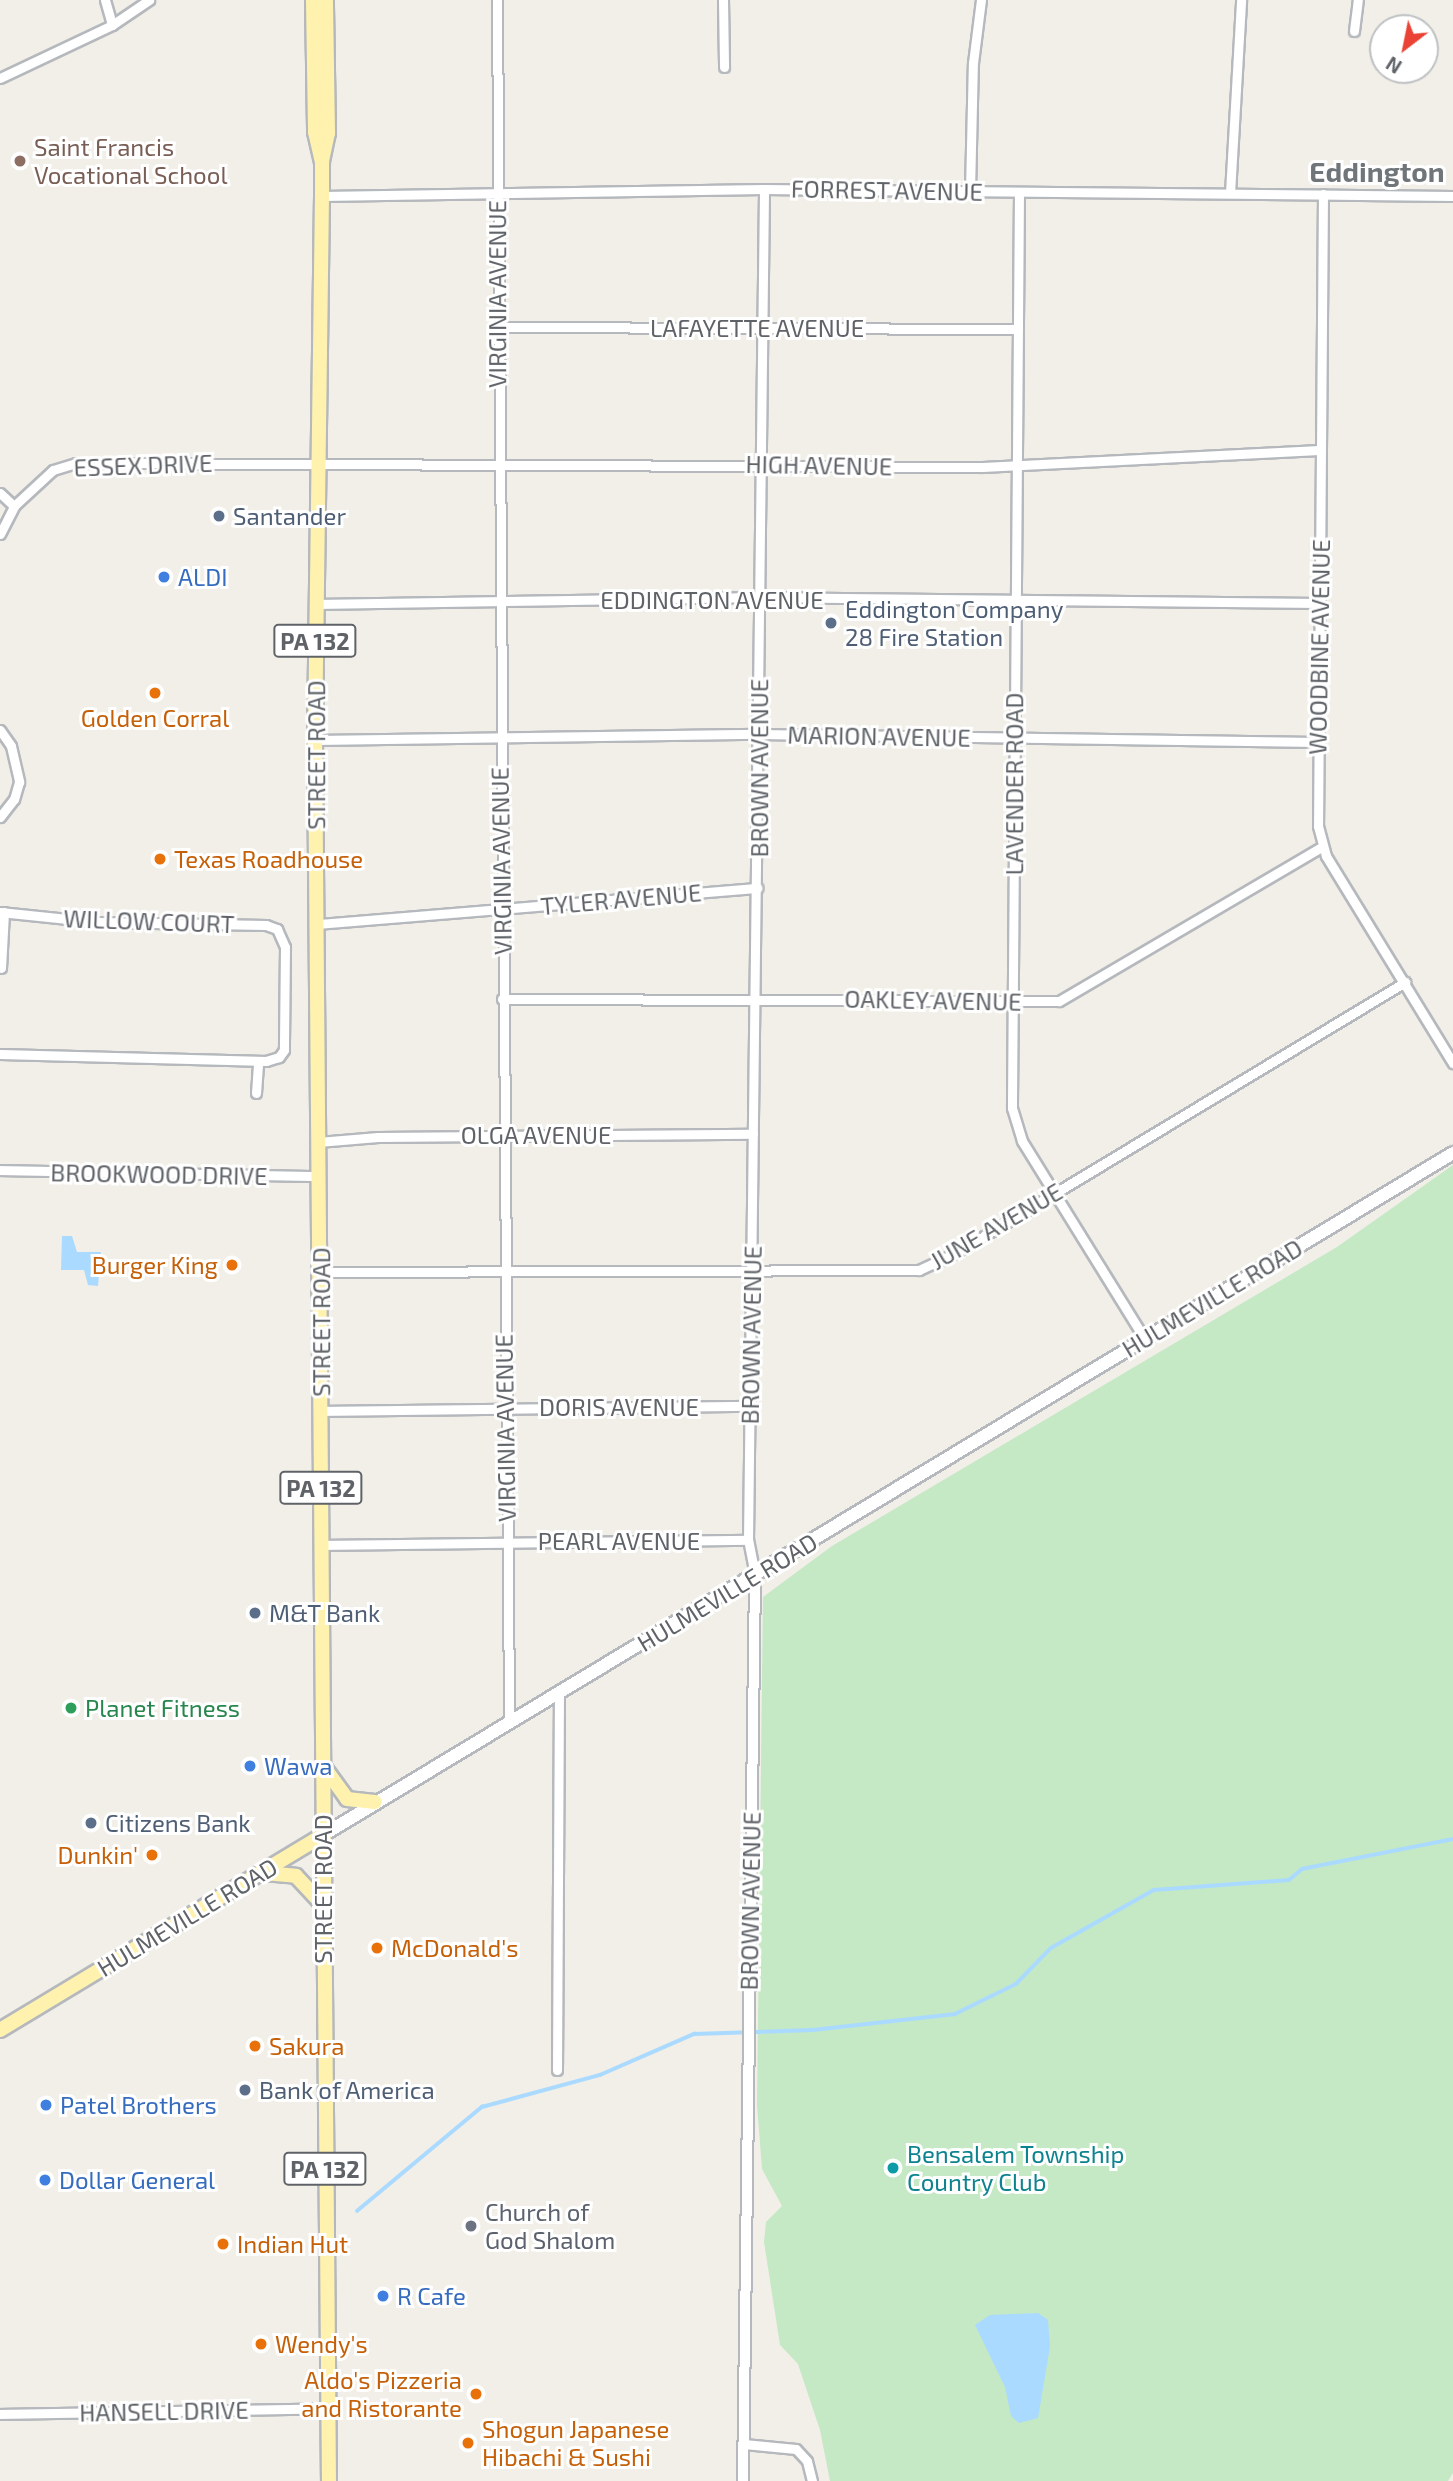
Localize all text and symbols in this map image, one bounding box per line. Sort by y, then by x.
north arrow [1369,14,1439,84]
text: N [1382,52,1406,79]
place label: Saint Francis Vocational School [34,133,228,189]
marker: Saint Francis Vocational School [12,153,28,169]
district label: Eddington [1309,154,1445,188]
street label: FORREST AVENUE [790,174,984,206]
street label: VIRGINIA AVENUE [483,199,511,389]
street label: LAFAYETTE AVENUE [650,314,864,342]
street label: ESSEX DRIVE [73,448,213,482]
street label: HIGH AVENUE [745,449,893,481]
place label: Santander [233,502,346,530]
marker: Santander [211,508,227,524]
street label: WOODBINE AVENUE [1303,539,1335,755]
place label: ALDI [178,563,227,591]
marker: ALDI [156,569,172,585]
street label: EDDINGTON AVENUE [600,586,824,614]
place label: Eddington Company 28 Fire Station [845,595,1063,651]
marker: Eddington Company 28 Fire Station [823,615,839,631]
road number: PA 132 [273,622,357,660]
street label: BROWN AVENUE [745,678,773,858]
street label: STREET ROAD [302,680,330,830]
marker: Golden Corral [147,685,163,701]
street label: LAVENDER ROAD [1000,693,1028,875]
place label: Golden Corral [81,704,229,732]
street label: MARION AVENUE [787,720,971,752]
street label: VIRGINIA AVENUE [485,766,517,956]
place label: Texas Roadhouse [174,845,363,873]
marker: Texas Roadhouse [152,851,168,867]
street label: TYLER AVENUE [539,878,703,920]
street label: WILLOW COURT [63,904,235,938]
street label: OAKLEY AVENUE [844,984,1022,1016]
street label: OLGA AVENUE [460,1121,612,1149]
street label: BROOKWOOD DRIVE [50,1158,268,1190]
street label: JUNE AVENUE [925,1176,1067,1276]
street label: HULMEVILLE ROAD [1117,1233,1307,1363]
street label: BROWN AVENUE [735,1245,767,1425]
street label: STREET ROAD [307,1247,335,1397]
place label: Burger King [91,1251,218,1279]
marker: Burger King [224,1257,240,1273]
street label: VIRGINIA AVENUE [489,1333,521,1523]
street label: DORIS AVENUE [539,1393,699,1421]
road number: PA 132 [279,1469,363,1508]
street label: PEARL AVENUE [537,1527,701,1555]
street label: HULMEVILLE ROAD [632,1527,822,1657]
place label: M&T Bank [269,1599,381,1627]
marker: M&T Bank [247,1605,263,1621]
place label: Planet Fitness [85,1694,240,1722]
marker: Planet Fitness [63,1700,79,1716]
place label: Wawa [264,1752,333,1780]
marker: Wawa [242,1758,258,1774]
place label: Citizens Bank [105,1809,251,1837]
street label: BROWN AVENUE [734,1811,766,1991]
street label: STREET ROAD [309,1814,337,1964]
marker: Citizens Bank [83,1815,99,1831]
place label: Dunkin' [58,1841,138,1869]
marker: Dunkin' [144,1847,160,1863]
street label: HULMEVILLE ROAD [92,1852,282,1982]
place label: McDonald's [391,1934,519,1962]
marker: McDonald's [369,1940,385,1956]
place label: Sakura [269,2032,344,2060]
marker: Sakura [247,2038,263,2054]
place label: Bank of America [259,2076,436,2104]
marker: Bank of America [237,2082,253,2098]
place label: Patel Brothers [60,2091,217,2119]
marker: Patel Brothers [38,2097,54,2113]
place label: Bensalem Township Country Club [907,2140,1125,2196]
road number: PA 132 [283,2150,367,2188]
marker: Bensalem Township Country Club [885,2160,901,2176]
place label: Dollar General [59,2166,216,2194]
marker: Dollar General [37,2172,53,2188]
place label: Church of God Shalom [485,2198,615,2254]
marker: Church of God Shalom [463,2218,479,2234]
place label: Indian Hut [237,2230,348,2258]
marker: Indian Hut [215,2236,231,2252]
place label: R Cafe [397,2282,466,2310]
marker: R Cafe [375,2288,391,2304]
place label: Wendy's [275,2330,368,2358]
marker: Wendy's [253,2336,269,2352]
place label: Aldo's Pizzeria and Ristorante [301,2366,462,2422]
marker: Aldo's Pizzeria and Ristorante [468,2386,484,2402]
street label: HANSELL DRIVE [79,2395,249,2427]
place label: Shogun Japanese Hibachi & Sushi [482,2415,670,2471]
marker: Shogun Japanese Hibachi & Sushi [460,2435,476,2451]

